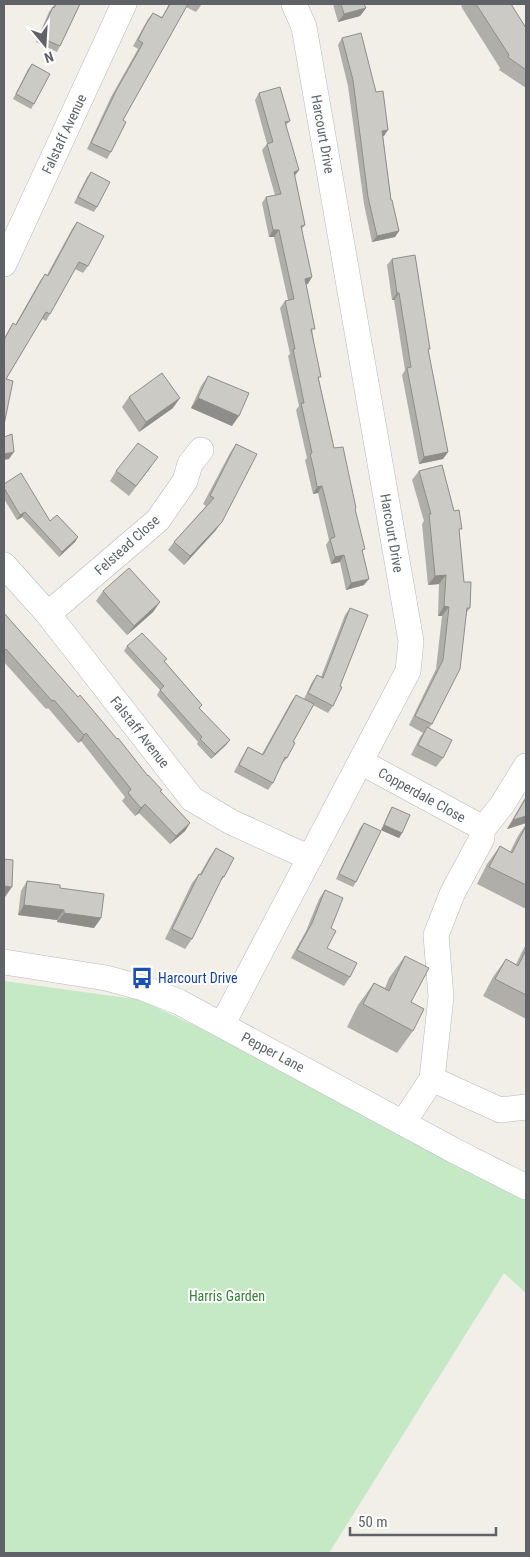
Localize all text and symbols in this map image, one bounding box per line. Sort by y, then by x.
north arrow [20,20,70,70]
text: N [42,48,56,66]
street label: Falstaff Avenue [39,91,90,176]
street label: Harcourt Drive [308,93,338,175]
street label: Harcourt Drive [377,492,407,574]
street label: Felstead Close [91,512,163,578]
street label: Falstaff Avenue [107,693,173,771]
street label: Copperdale Close [376,764,469,826]
bus stop icon: Harcourt Drive [129,965,155,991]
place label: Harcourt Drive [158,970,238,986]
street label: Pepper Lane [239,1029,308,1075]
park label: Harris Garden [189,1288,265,1304]
scale bar [350,1504,496,1536]
text: 50 m [358,1513,388,1531]

